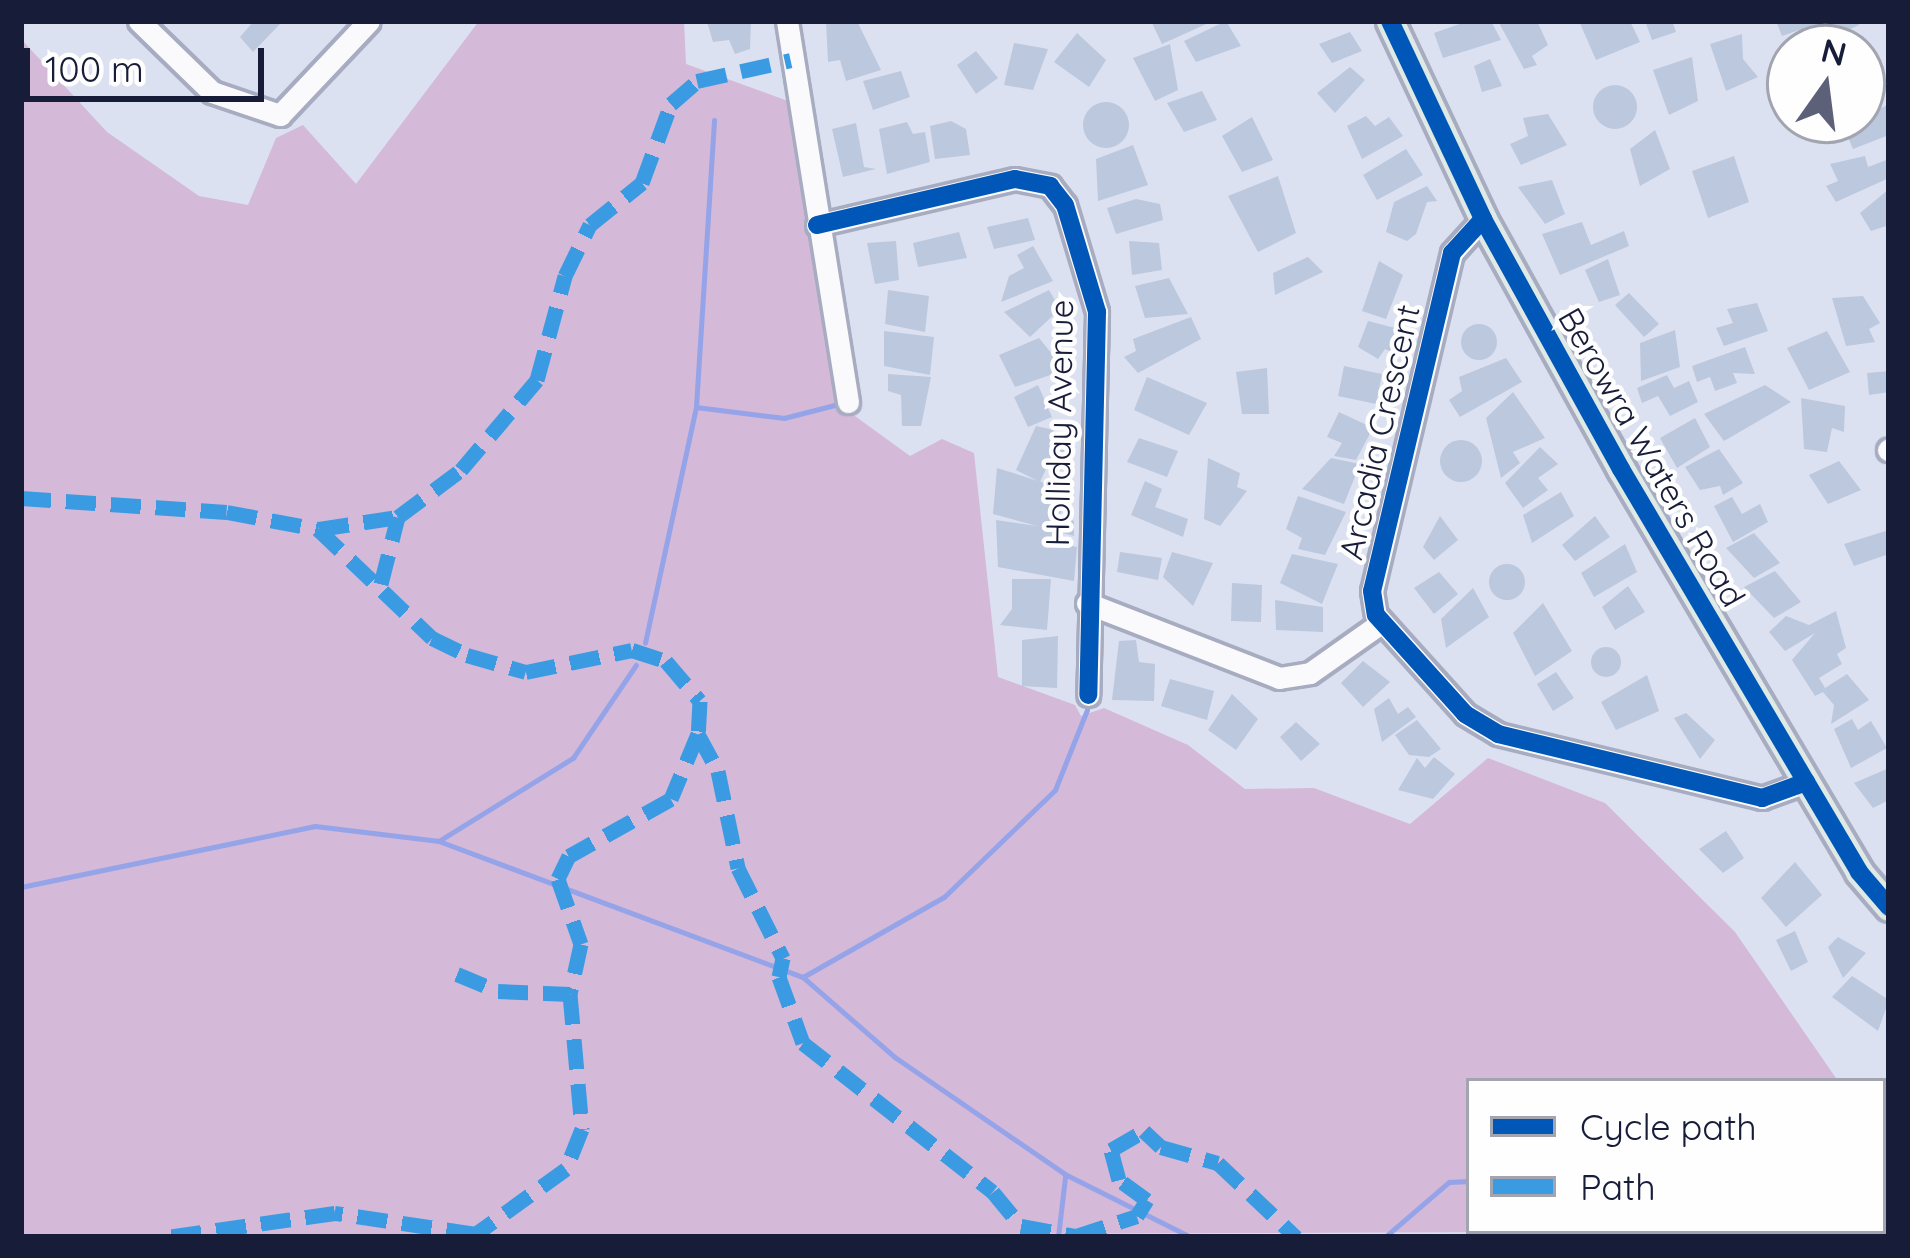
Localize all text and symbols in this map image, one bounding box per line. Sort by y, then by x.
scale bar [30,24,270,98]
north arrow [1766,24,1886,144]
text: N [1817,29,1851,74]
text: 100 m [45,46,144,91]
street label: Holliday Avenue [1037,299,1081,547]
street label: Arcadia Crescent [1330,301,1428,563]
street label: Berowra Waters Road [1550,301,1754,613]
legend [1466,1078,1886,1234]
text: Cycle path [1580,1104,1757,1149]
text: Path [1580,1164,1656,1209]

